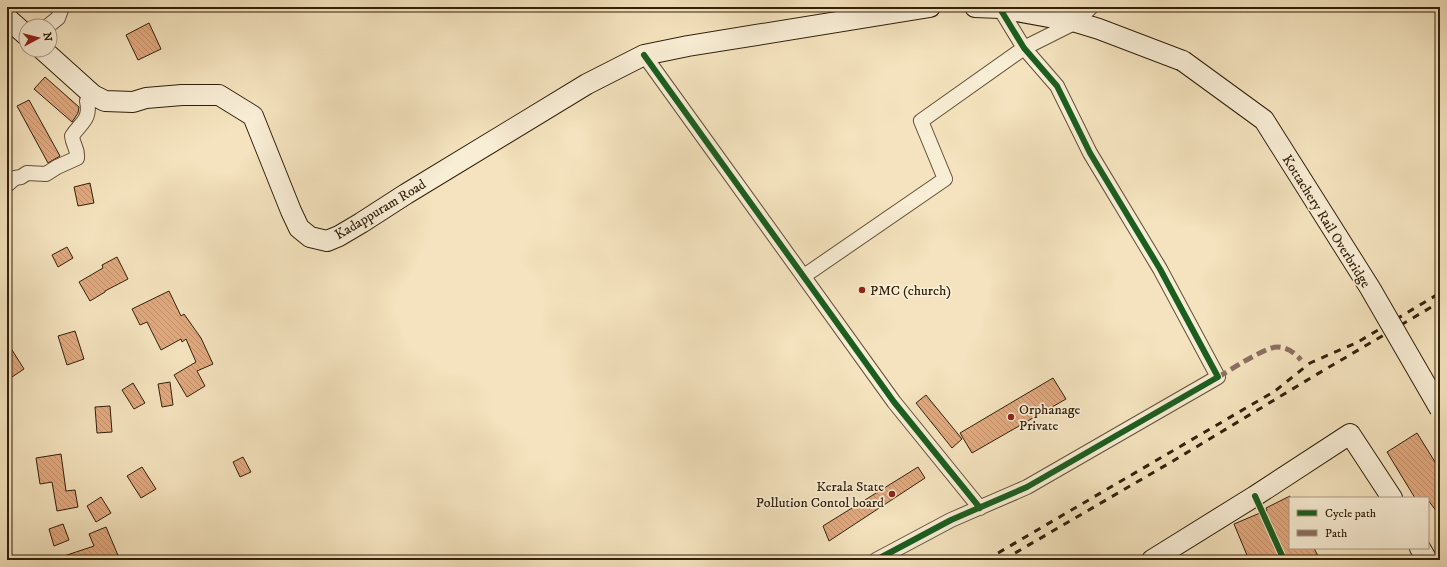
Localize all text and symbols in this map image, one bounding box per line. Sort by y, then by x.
north arrow [18,18,58,58]
text: N [39,32,54,42]
street label: Kottachery Rail Overbridge [1278,152,1375,292]
street label: Kadappuram Road [332,176,429,244]
place label: PMC (church) [870,282,951,300]
marker: PMC (church) [857,285,867,295]
place label: Orphanage Private [1019,401,1080,435]
marker: Orphanage Private [1006,412,1016,422]
place label: Kerala State Pollution Contol board [756,478,884,512]
marker: Kerala State Pollution Contol board [887,489,897,499]
legend [1289,497,1429,549]
text: Cycle path [1325,506,1377,521]
text: Path [1325,526,1348,541]

